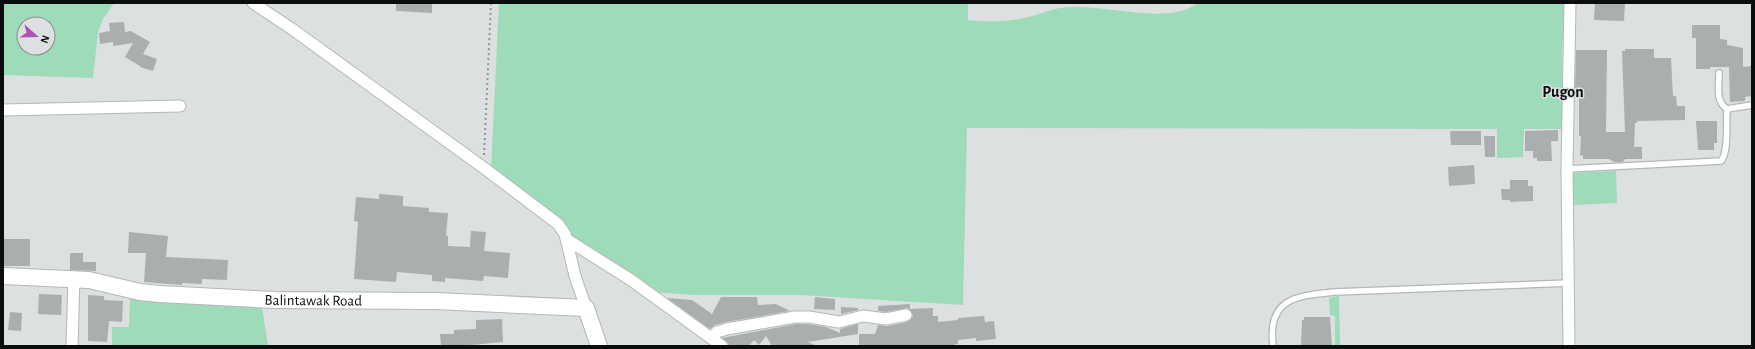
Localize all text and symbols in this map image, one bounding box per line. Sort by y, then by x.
north arrow [16,16,56,56]
text: N [38,34,51,45]
district label: Pugon [1542,84,1584,100]
street label: Balintawak Road [264,292,362,308]

